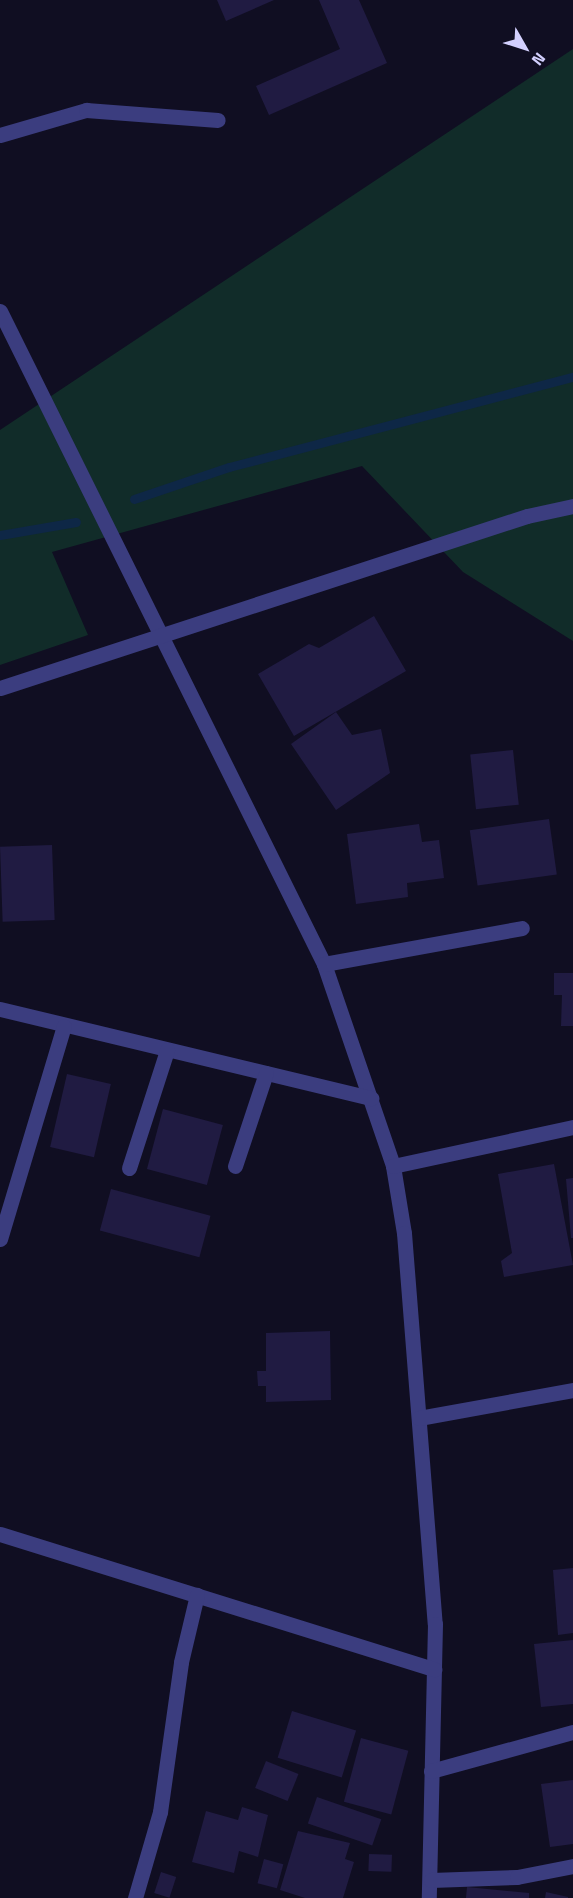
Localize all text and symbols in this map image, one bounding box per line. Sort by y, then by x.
north arrow [495,18,555,78]
text: N [526,47,552,71]

